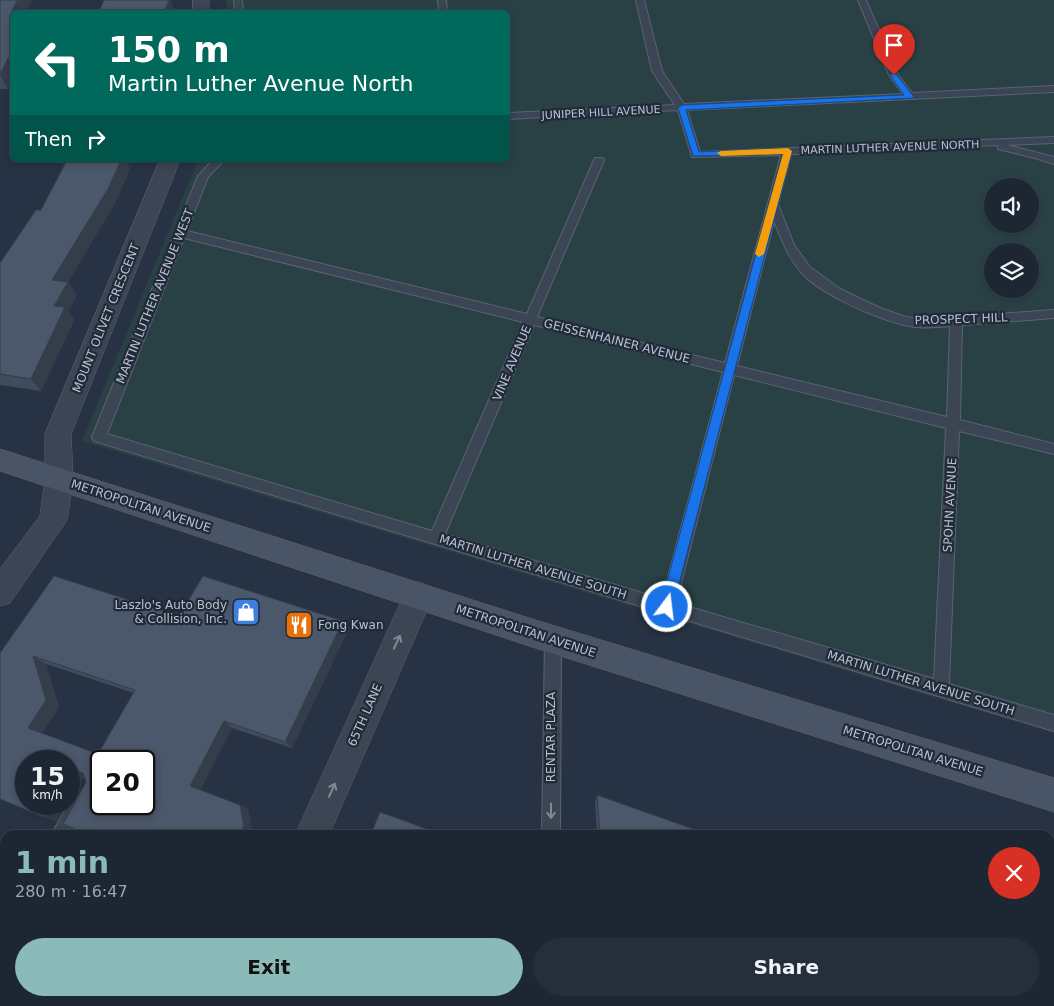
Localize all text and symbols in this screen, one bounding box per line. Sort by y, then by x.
pin [873,24,915,75]
icon: left [25,30,90,95]
text: 150 m [108,30,230,70]
icon: arrive [880,31,908,59]
text: Martin Luther Avenue North [108,71,413,96]
street label: JUNIPER HILL AVENUE [540,103,661,122]
icon: right [82,125,110,153]
text: Then [25,128,72,150]
street label: MARTIN LUTHER AVENUE NORTH [800,138,980,157]
map controls [984,178,1039,298]
button: sound [984,178,1039,233]
street label: MARTIN LUTHER AVENUE WEST [113,206,197,386]
street label: MOUNT OLIVET CRESCENT [70,241,143,395]
button: layers [984,243,1039,298]
street label: PROSPECT HILL [914,310,1008,328]
street label: GEISSENHAINER AVENUE [542,316,692,366]
street label: VINE AVENUE [490,323,534,403]
street label: SPOHN AVENUE [941,457,959,553]
street label: METROPOLITAN AVENUE [69,477,213,535]
street label: MARTIN LUTHER AVENUE SOUTH [438,532,628,602]
position arrow [640,580,692,632]
shop icon: Laszlo's Auto Body & Collision, Inc. [231,597,261,627]
place label: Laszlo's Auto Body & Collision, Inc. [114,598,227,626]
street label: METROPOLITAN AVENUE [454,602,598,660]
restaurant icon: Fong Kwan [284,610,314,640]
place label: Fong Kwan [318,618,384,632]
one-way arrow [393,635,403,650]
street label: MARTIN LUTHER AVENUE SOUTH [826,648,1016,718]
street label: 65TH LANE [345,681,385,749]
street label: RENTAR PLAZA [544,691,558,782]
street label: METROPOLITAN AVENUE [841,723,985,779]
speed limit sign: 20 [90,750,155,815]
text: 15 [30,762,65,791]
one-way arrow [327,783,337,798]
text: km/h [32,788,63,802]
one-way arrow [546,802,556,819]
text: 1 min [15,845,109,880]
button: close [988,847,1040,899]
text: 280 m · 16:47 [15,882,128,901]
button: Exit [15,938,523,996]
button: Share [533,938,1040,996]

